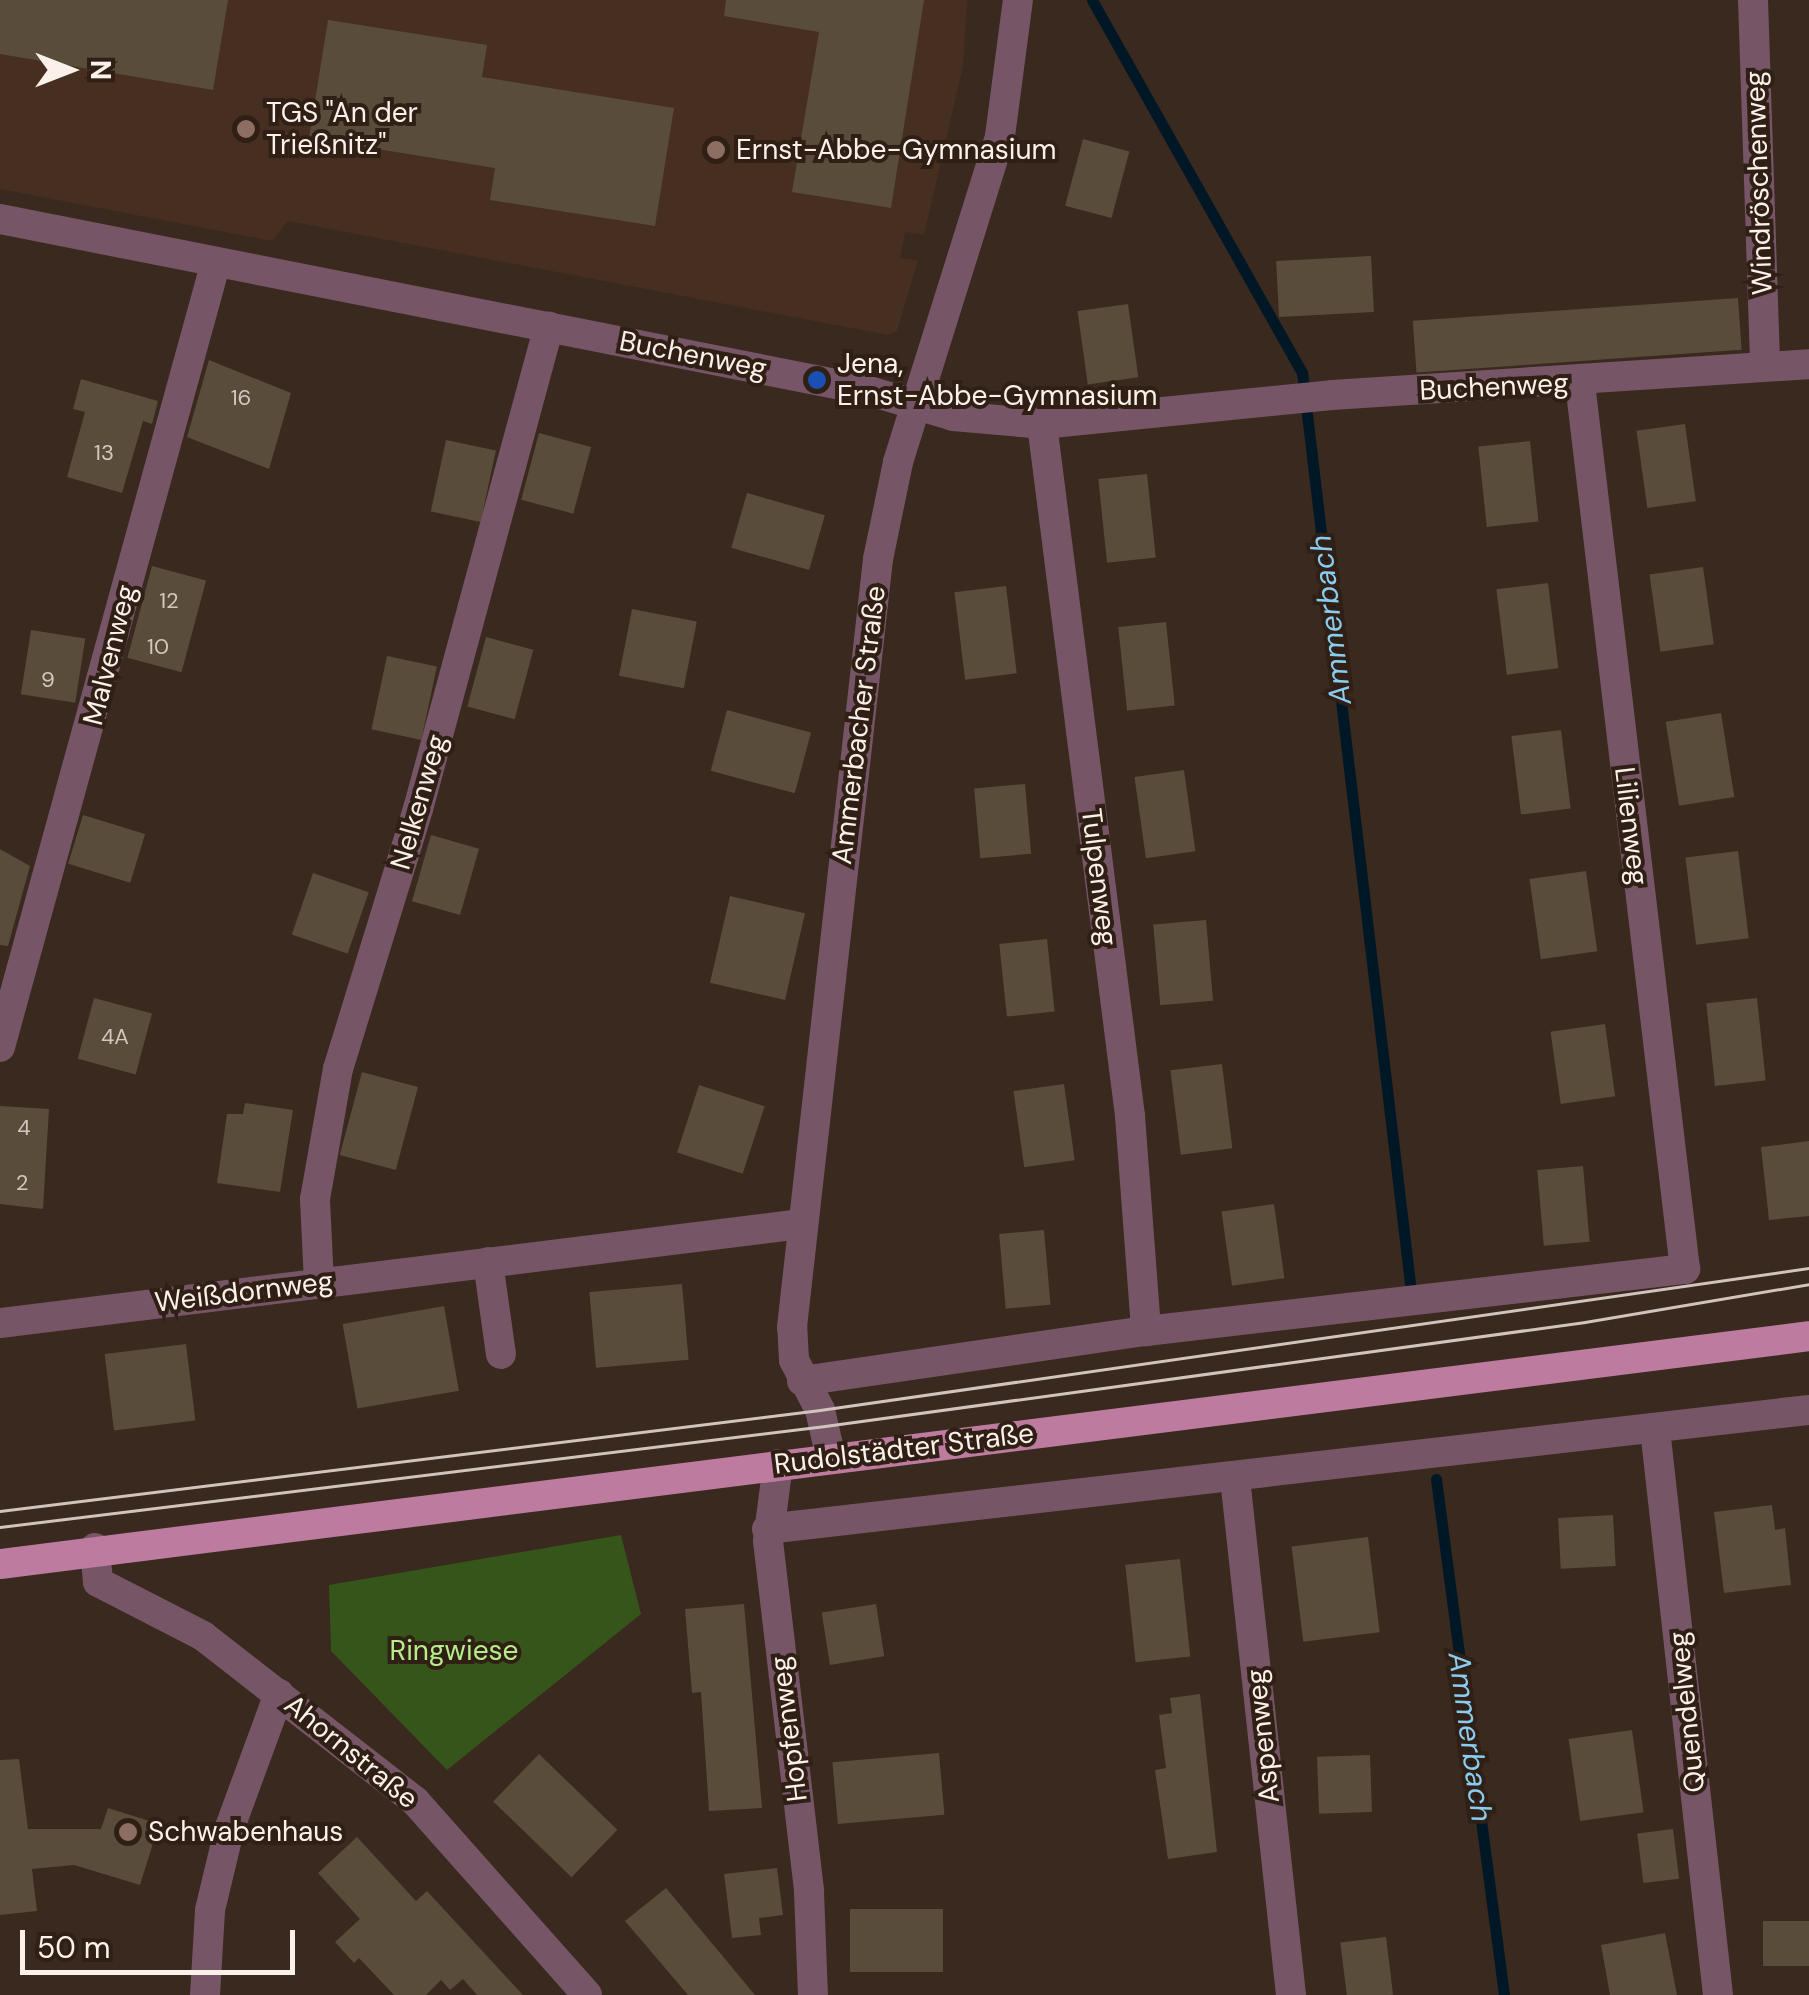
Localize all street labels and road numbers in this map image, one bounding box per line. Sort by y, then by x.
street label: Windröschenweg [1738,70,1780,296]
street label: Buchenweg [617,324,769,386]
street label: Buchenweg [1419,366,1569,408]
street label: Malvenweg [76,581,144,729]
street label: Ammerbacher Straße [825,584,893,866]
street label: Nelkenweg [384,731,454,873]
street label: Lilienweg [1607,765,1655,887]
street label: Tulpenweg [1074,806,1124,948]
street label: Weißdornweg [153,1264,335,1320]
street label: Rudolstädter Straße [772,1416,1036,1482]
street label: Quendelweg [1662,1630,1712,1794]
street label: Hopfenweg [763,1654,815,1804]
street label: Aspenweg [1239,1667,1287,1805]
street label: Ahornstraße [278,1688,424,1816]

